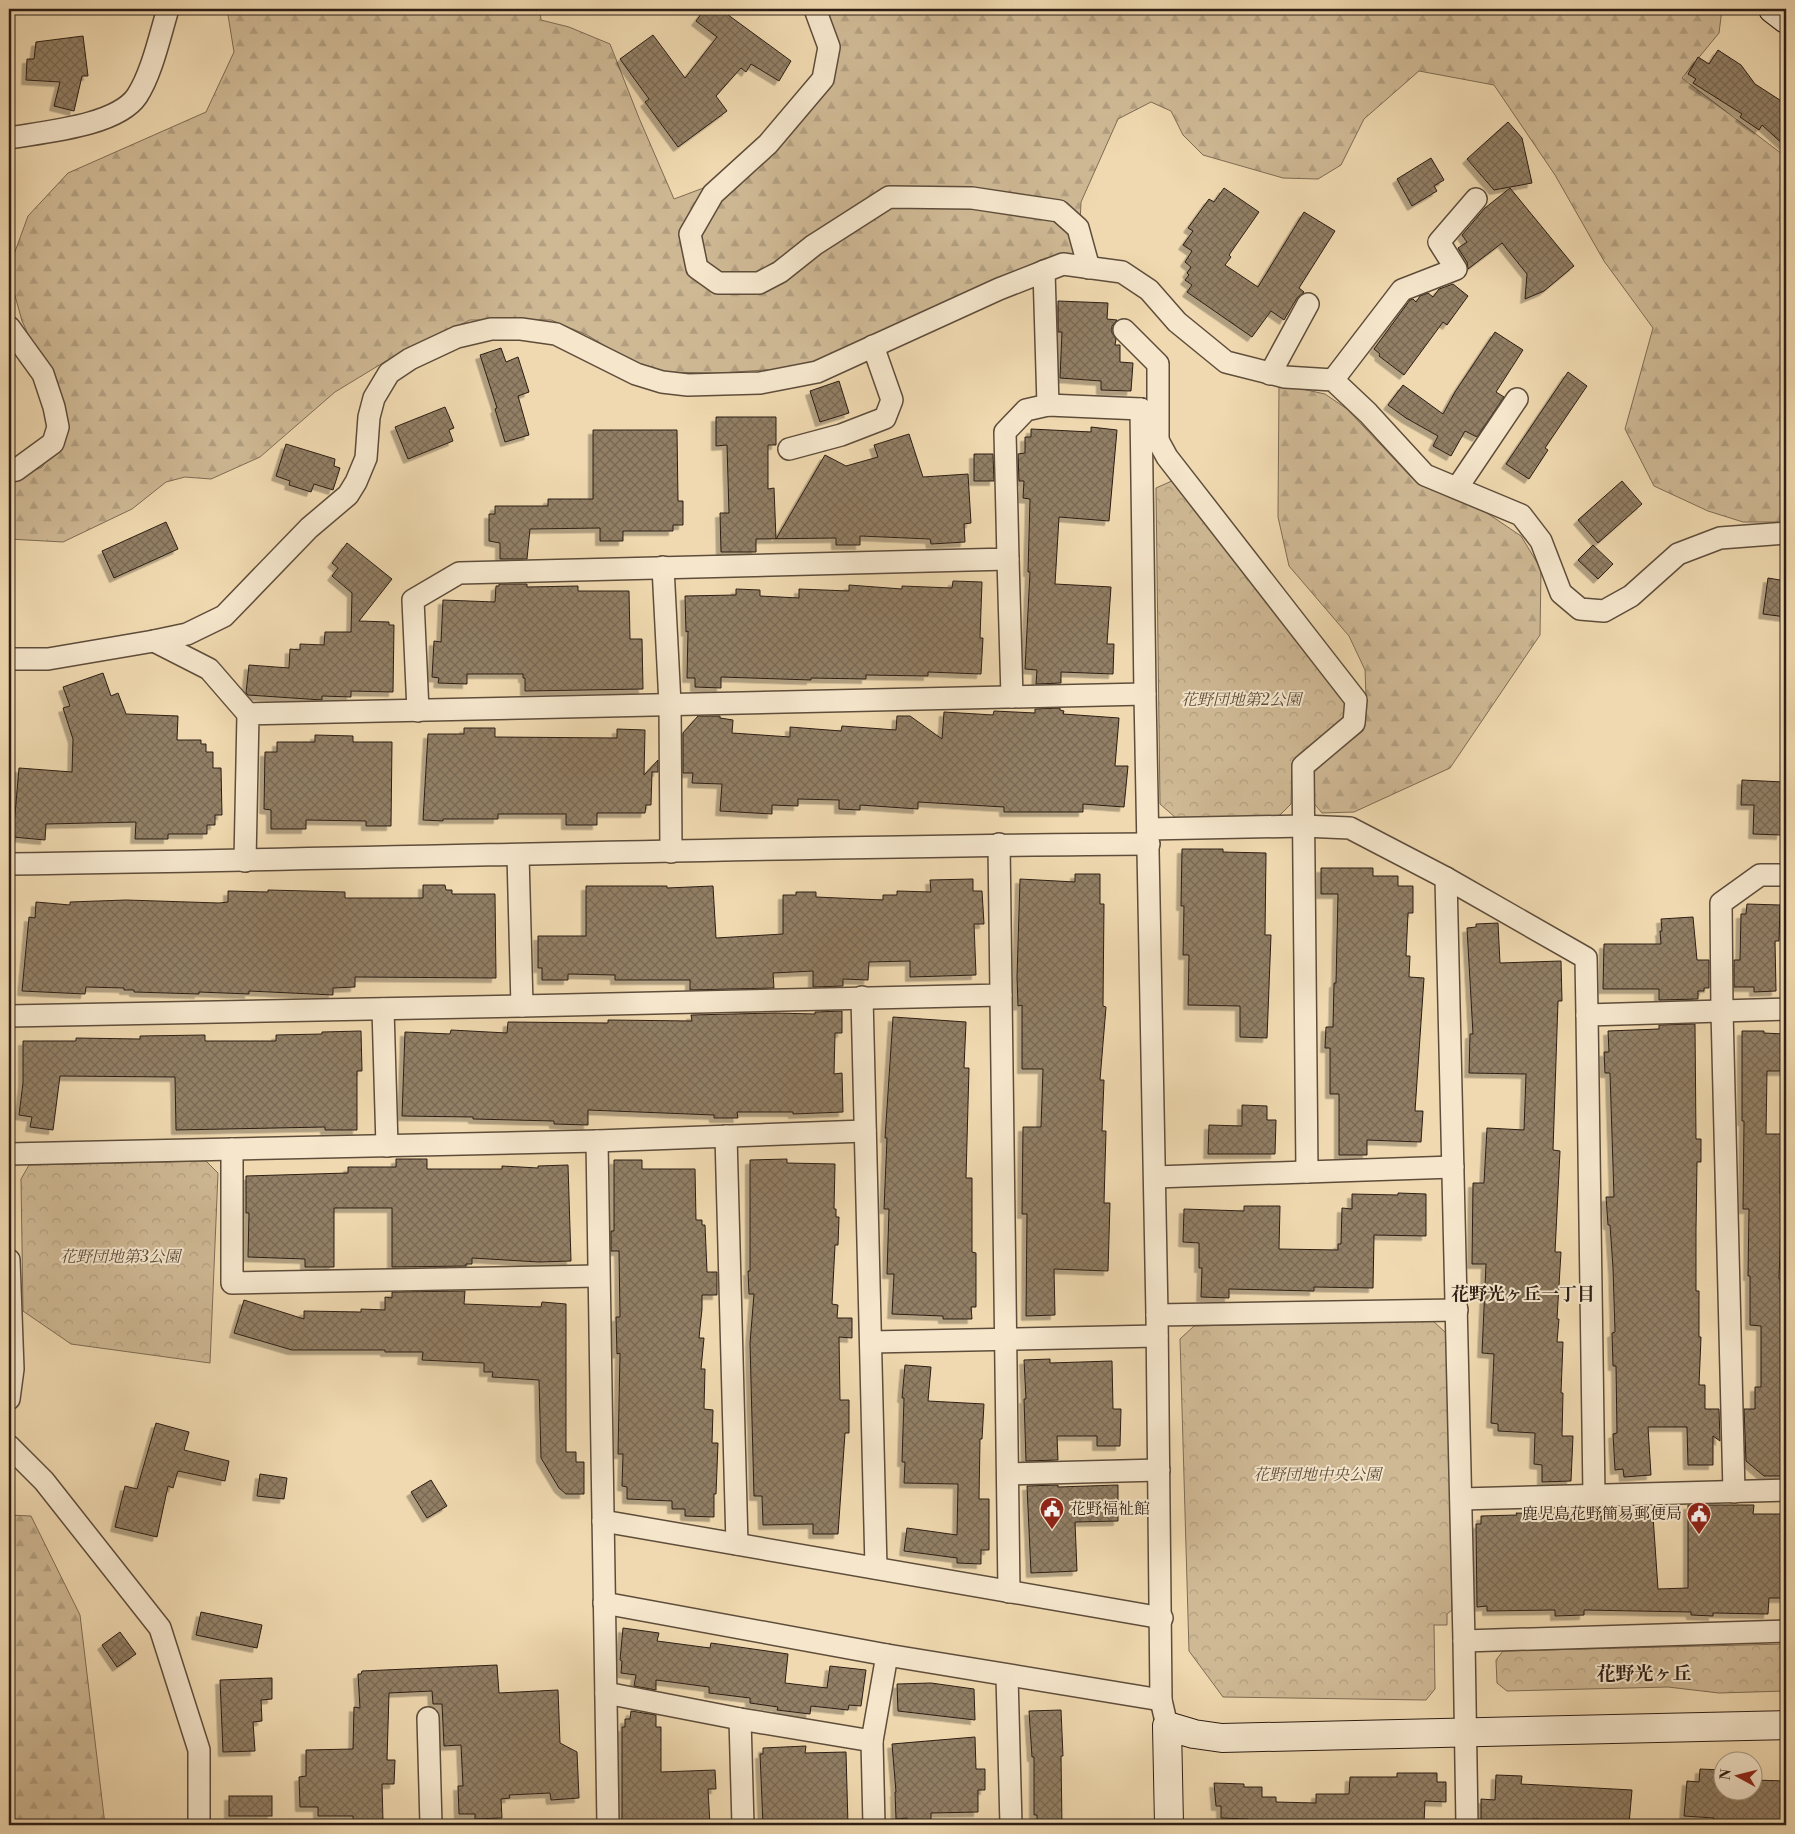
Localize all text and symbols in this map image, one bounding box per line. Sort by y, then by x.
park label: 花野団地第2公園 [1181,690,1304,710]
park label: 花野団地第3公園 [60,1247,183,1267]
district label: 花野光ヶ丘一丁目 [1451,1283,1595,1306]
park label: 花野団地中央公園 [1253,1465,1384,1485]
public building icon: 花野福祉館 [1039,1496,1065,1530]
place label: 花野福祉館 [1070,1499,1150,1519]
public building icon: 鹿児島花野簡易郵便局 [1686,1501,1712,1535]
place label: 鹿児島花野簡易郵便局 [1522,1504,1682,1524]
district label: 花野光ヶ丘 [1596,1662,1692,1686]
north arrow [1712,1752,1762,1802]
text: N [1716,1768,1736,1781]

